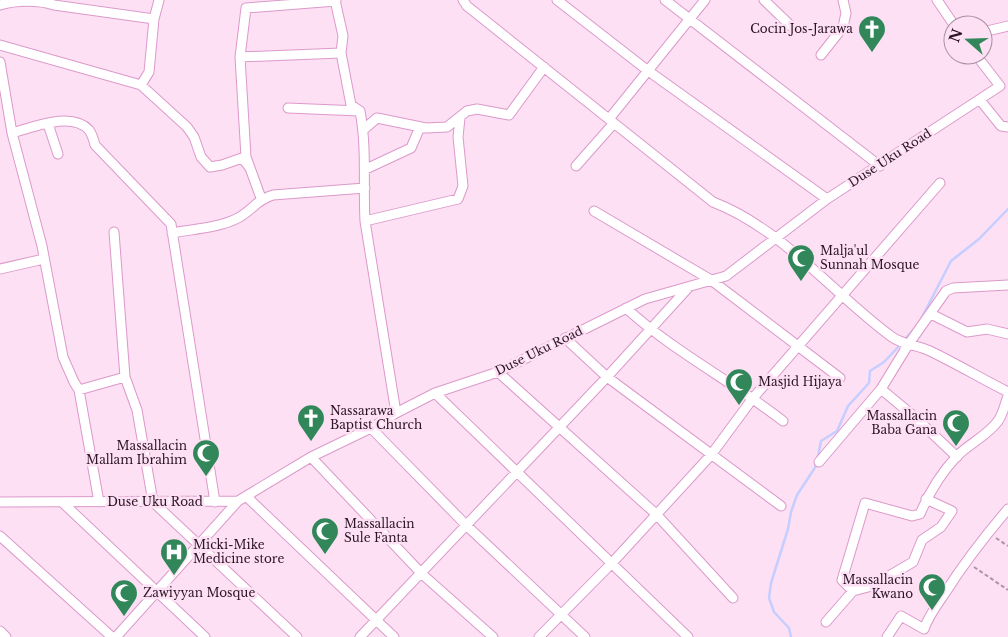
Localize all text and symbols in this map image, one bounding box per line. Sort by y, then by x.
church icon: Cocin Jos-Jarawa [857,14,887,53]
north arrow [943,15,993,65]
place label: Cocin Jos-Jarawa [750,21,853,36]
text: N [945,26,966,45]
street label: Duse Uku Road [846,125,934,190]
mosque icon: Malja'ul Sunnah Mosque [786,243,816,282]
place label: Malja'ul Sunnah Mosque [820,243,920,272]
street label: Duse Uku Road [493,323,585,378]
mosque icon: Masjid Hijaya [724,367,754,406]
place label: Masjid Hijaya [758,374,842,389]
church icon: Nassarawa Baptist Church [296,403,326,442]
place label: Nassarawa Baptist Church [330,403,422,432]
place label: Massallacin Baba Gana [866,408,937,437]
mosque icon: Massallacin Baba Gana [941,408,971,447]
place label: Massallacin Mallam Ibrahim [86,438,187,467]
mosque icon: Massallacin Mallam Ibrahim [191,438,221,477]
street label: Duse Uku Road [107,494,203,509]
mosque icon: Massallacin Sule Fanta [310,516,340,555]
place label: Massallacin Sule Fanta [344,516,415,545]
hospital icon: Micki-Mike Medicine store [159,537,189,576]
place label: Micki-Mike Medicine store [193,537,284,566]
place label: Massallacin Kwano [842,572,913,601]
mosque icon: Massallacin Kwano [917,572,947,611]
mosque icon: Zawiyyan Mosque [109,578,139,617]
place label: Zawiyyan Mosque [143,585,255,600]

